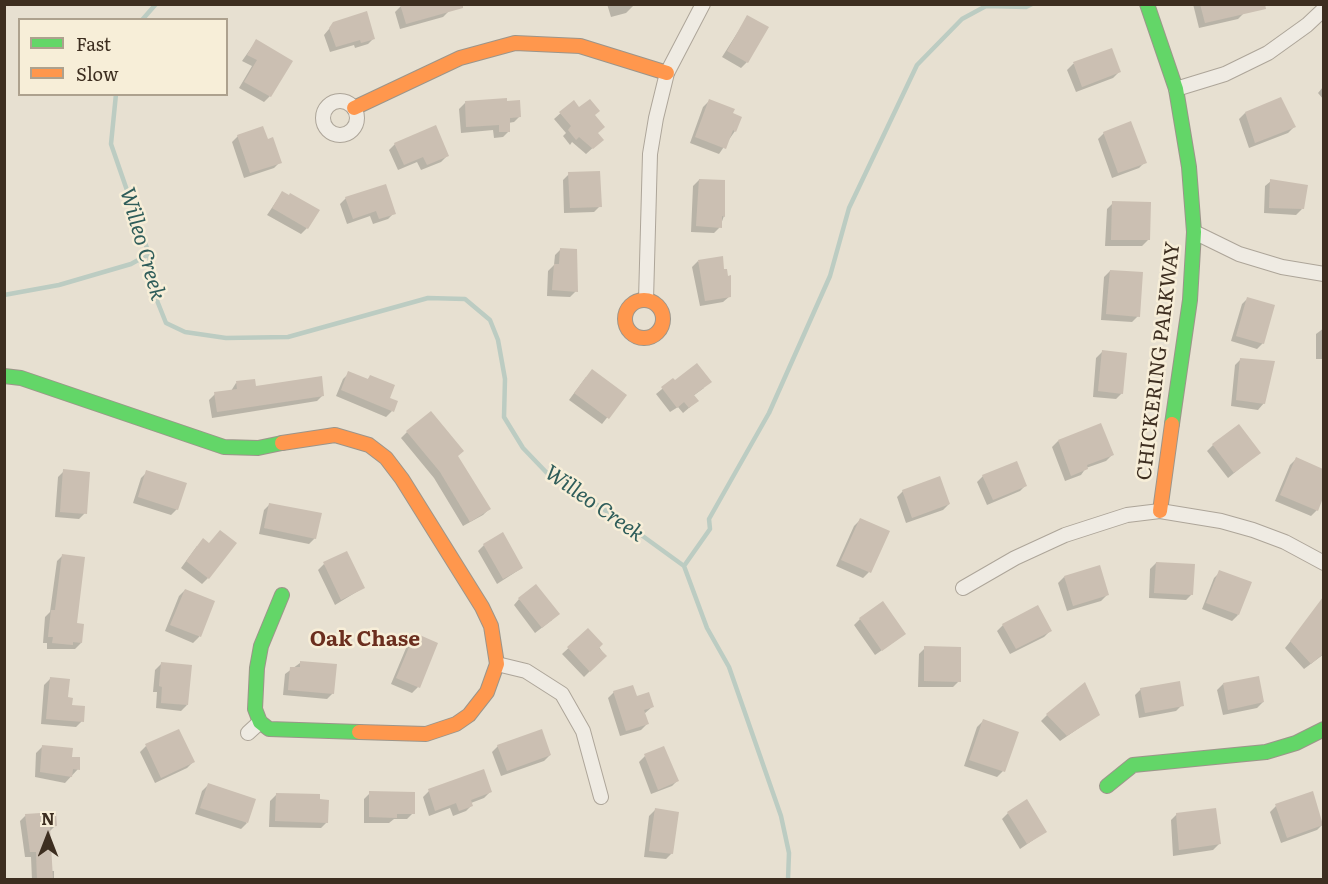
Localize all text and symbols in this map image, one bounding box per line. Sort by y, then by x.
legend [18,18,228,96]
text: Fast [76,30,111,57]
text: Slow [76,60,118,87]
water label: Willeo Creek [114,185,170,303]
street label: CHICKERING PARKWAY [1132,240,1186,482]
water label: Willeo Creek [539,460,649,548]
district label: Oak Chase [310,627,420,653]
north arrow [18,806,78,866]
text: N [41,806,55,830]

